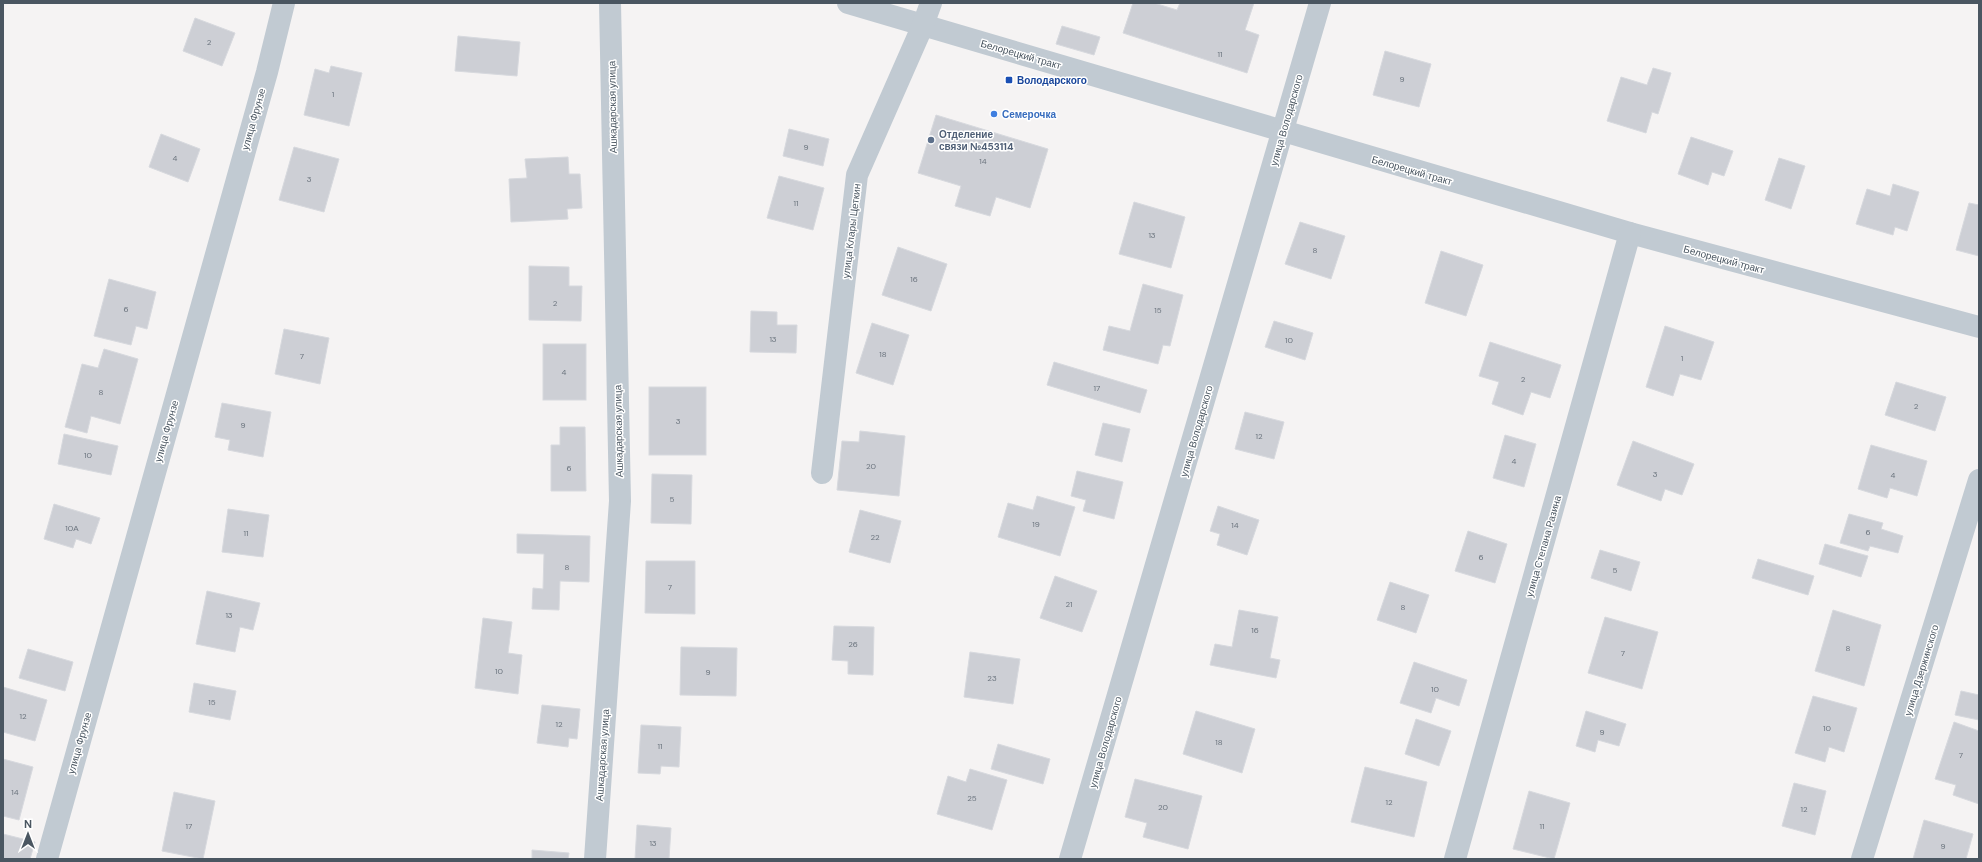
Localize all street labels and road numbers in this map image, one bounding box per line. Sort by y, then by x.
street label: Белорецкий тракт [979,37,1063,72]
street label: Ашкадарская улица [605,60,620,153]
street label: улица Володарского [1267,73,1306,167]
street label: улица Фрунзе [238,86,269,152]
street label: Белорецкий тракт [1370,153,1454,188]
street label: улица Клары Цеткин [839,183,864,279]
street label: Белорецкий тракт [1682,242,1766,277]
street label: Ашкадарская улица [611,384,626,477]
street label: улица Володарского [1177,384,1216,478]
street label: улица Фрунзе [151,398,182,464]
street label: улица Степана Разина [1523,493,1564,598]
street label: улица Дзержинского [1901,623,1942,717]
street label: улица Володарского [1086,695,1125,789]
street label: Ашкадарская улица [593,708,612,802]
street label: улица Фрунзе [64,710,95,776]

